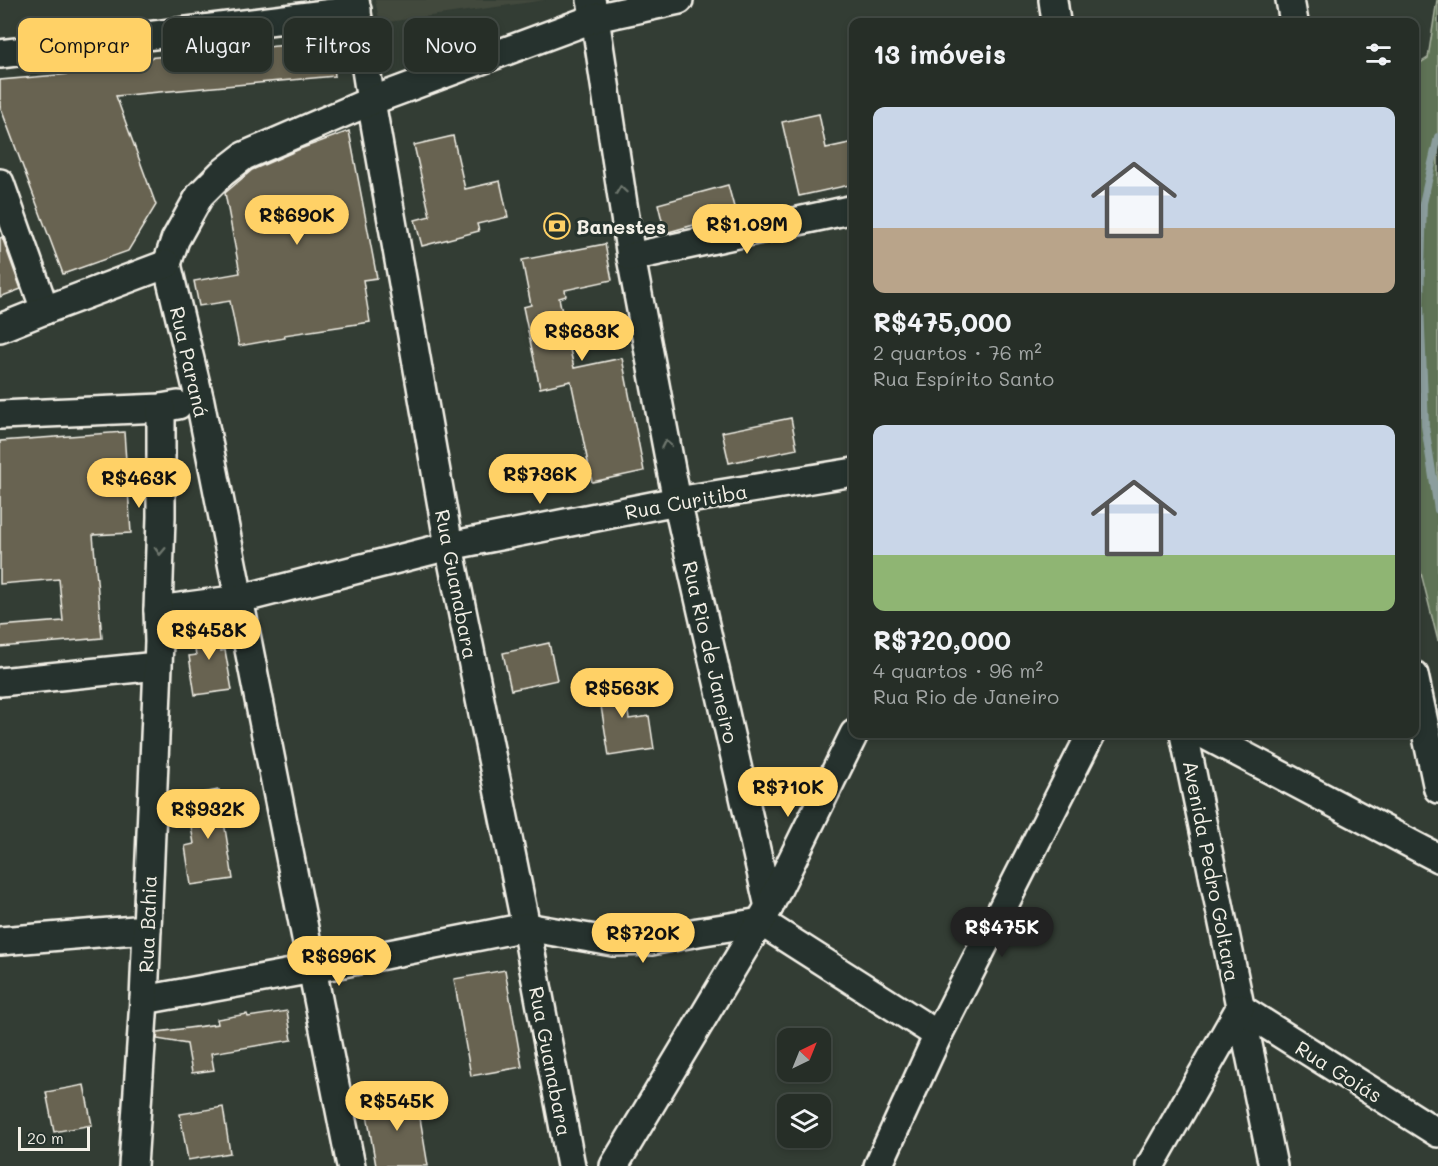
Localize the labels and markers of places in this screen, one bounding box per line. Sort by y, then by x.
pin: R$690K [248,195,346,246]
pin: R$1.09M [692,204,802,255]
bank icon: Banestes [542,211,572,241]
place label: Banestes [576,213,666,239]
pin: R$683K [533,311,631,362]
pin: R$736K [491,454,589,505]
pin: R$463K [90,458,188,509]
pin: R$458K [160,610,258,661]
pin: R$563K [573,668,671,719]
pin: R$710K [739,767,837,818]
pin: R$932K [159,789,257,840]
pin: R$475K [953,907,1051,958]
pin: R$720K [594,913,692,964]
pin: R$696K [290,936,388,987]
pin: R$545K [348,1081,446,1132]

